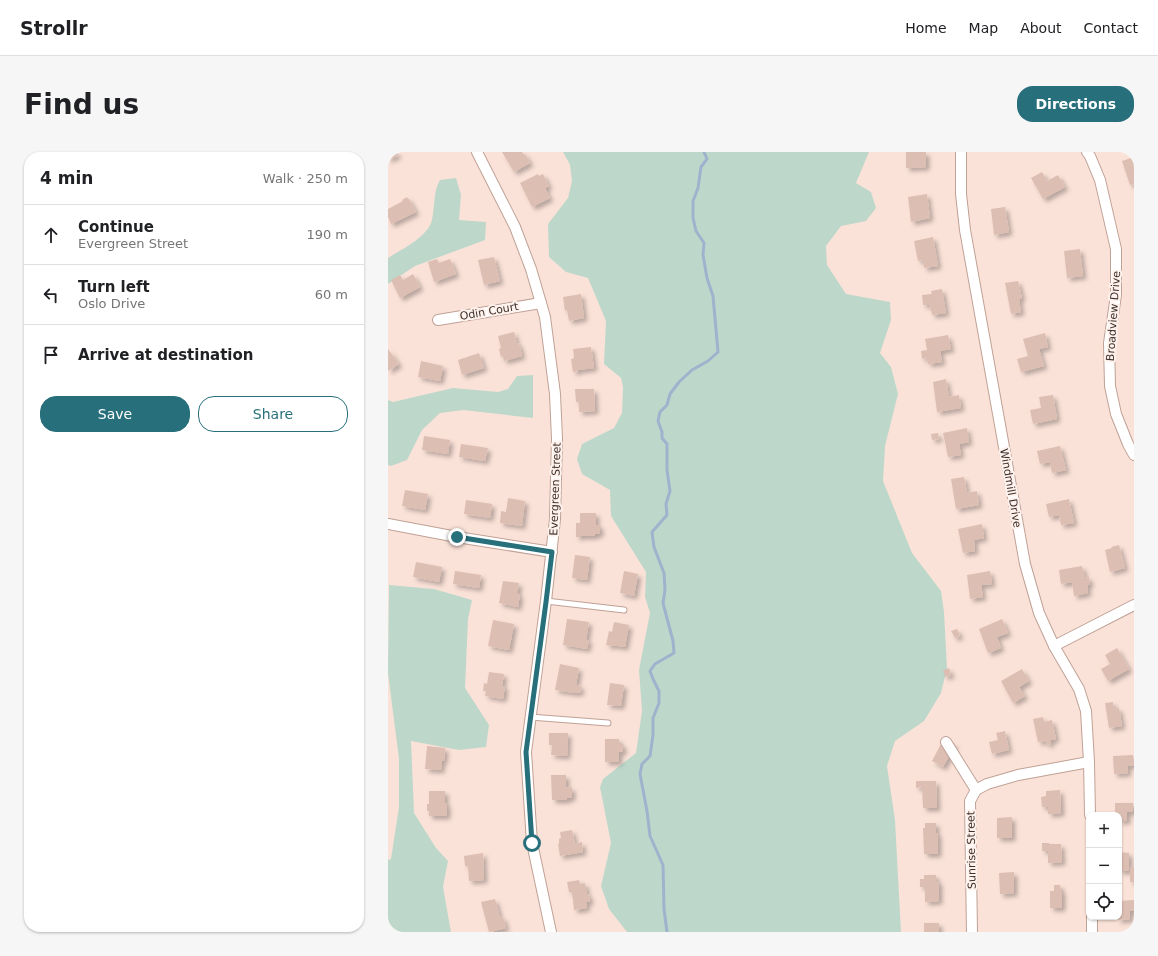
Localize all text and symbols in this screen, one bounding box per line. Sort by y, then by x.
text: Strollr [20,17,88,39]
text: Home [905,20,947,36]
text: Map [969,20,998,36]
text: About [1020,20,1062,36]
text: Contact [1084,20,1138,36]
button: Directions [1017,86,1134,122]
text: Find us [24,88,139,121]
text: 4 min [40,168,93,188]
text: Walk · 250 m [263,171,348,186]
text: Continue [78,218,154,236]
icon: ahead [40,224,62,246]
text: 190 m [306,227,348,242]
text: Evergreen Street [78,236,188,251]
street label: Broadview Drive [1104,270,1123,362]
text: Turn left [78,278,150,296]
icon: left [40,284,62,306]
text: 60 m [315,287,348,302]
text: Oslo Drive [78,296,145,311]
street label: Odin Court [459,300,520,323]
icon: arrive [40,344,62,366]
text: Arrive at destination [78,346,253,364]
button: Save [40,396,190,432]
button: Share [198,396,348,432]
street label: Evergreen Street [547,442,564,536]
street label: Windmill Drive [997,447,1024,529]
route end [448,528,466,546]
street label: Sunrise Street [964,810,979,889]
map controls [1086,812,1122,920]
button: + [1086,812,1122,848]
route start [523,834,541,852]
button: − [1086,848,1122,884]
button: locate [1086,884,1122,920]

